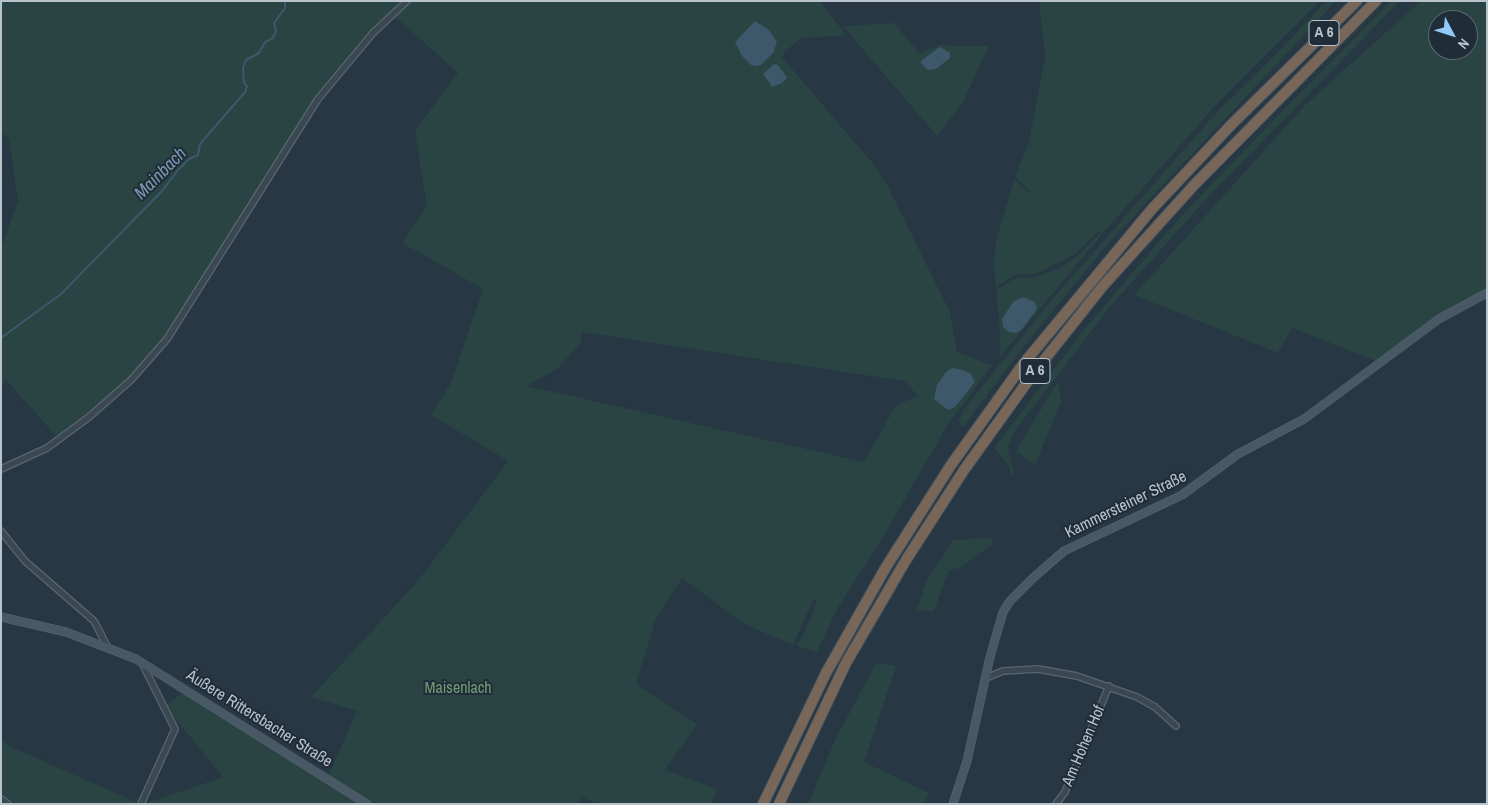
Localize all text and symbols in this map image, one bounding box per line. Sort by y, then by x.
north arrow [1428,10,1478,60]
road number: A 6 [1309,20,1339,46]
text: N [1454,35,1473,53]
water label: Mainbach [130,143,192,205]
road number: A 6 [1020,358,1050,384]
street label: Kammersteiner Straße [1062,467,1190,543]
street label: Äußere Rittersbacher Straße [182,666,336,772]
park label: Maisenlach [424,679,492,699]
street label: Am Hohen Hof [1058,703,1110,789]

